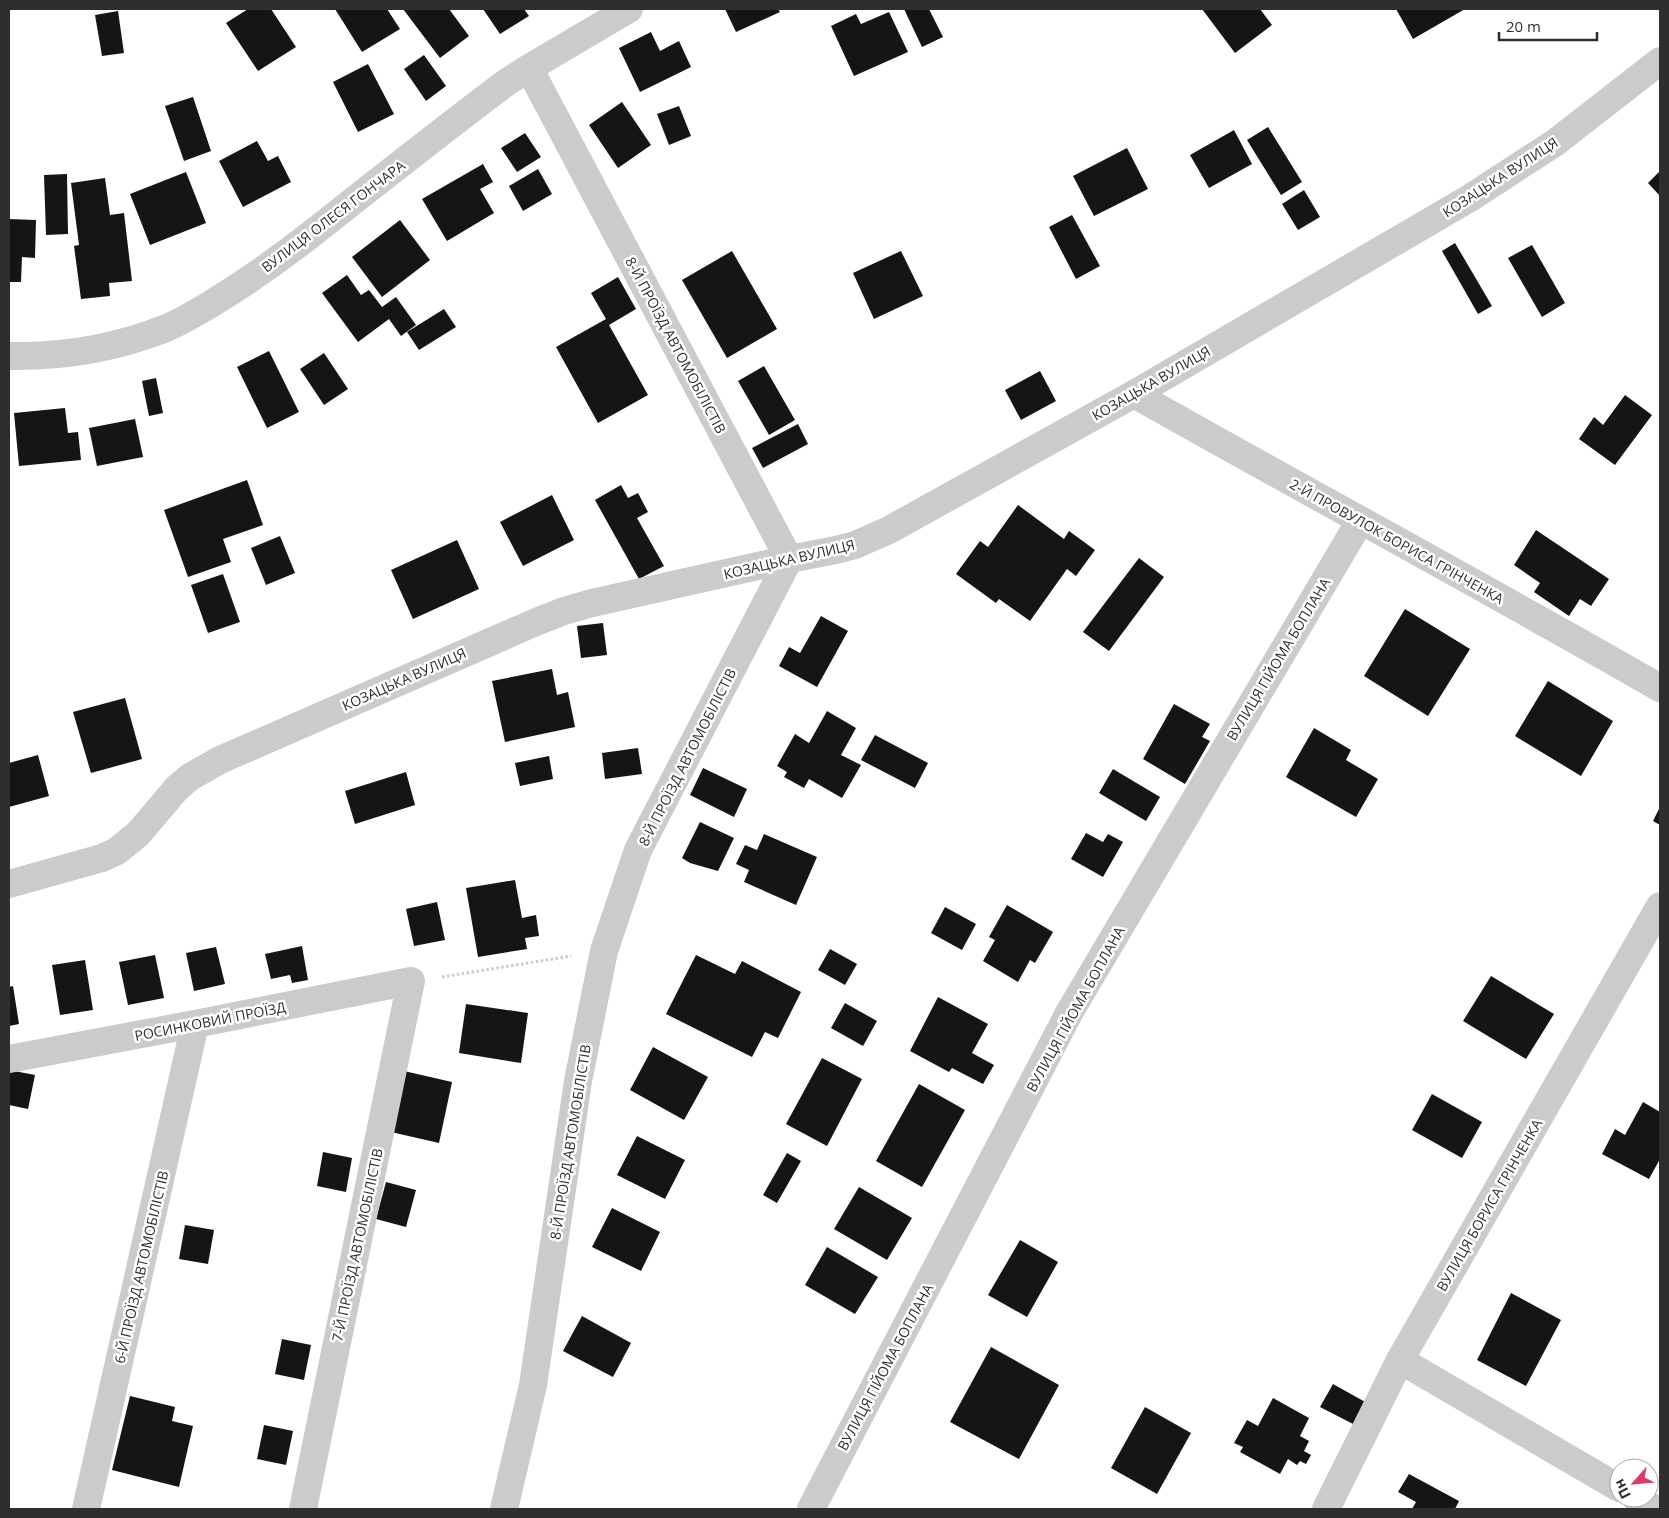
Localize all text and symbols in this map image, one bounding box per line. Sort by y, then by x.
scale bar [1499,10,1596,42]
text: 20 m [1506,16,1541,36]
street label: КОЗАЦЬКА ВУЛИЦЯ [1439,133,1561,221]
street label: ВУЛИЦЯ ОЛЕСЯ ГОНЧАРА [257,156,409,276]
street label: 8-Й ПРОЇЗД АВТОМОБІЛІСТІВ [621,253,731,437]
street label: КОЗАЦЬКА ВУЛИЦЯ [1088,341,1214,425]
street label: 2-Й ПРОВУЛОК БОРИСА ГРІНЧЕНКА [1287,474,1507,608]
street label: КОЗАЦЬКА ВУЛИЦЯ [722,535,856,583]
street label: ВУЛИЦЯ ГІЙОМА БОПЛАНА [1222,574,1334,744]
street label: КОЗАЦЬКА ВУЛИЦЯ [339,643,469,715]
street label: 8-Й ПРОЇЗД АВТОМОБІЛІСТІВ [634,665,740,849]
street label: ВУЛИЦЯ ГІЙОМА БОПЛАНА [1022,923,1129,1095]
street label: РОСИНКОВИЙ ПРОЇЗД [133,997,288,1045]
street label: 8-Й ПРОЇЗД АВТОМОБІЛІСТІВ [545,1043,595,1241]
street label: ВУЛИЦЯ БОРИСА ГРІНЧЕНКА [1432,1115,1546,1295]
street label: 7-Й ПРОЇЗД АВТОМОБІЛІСТІВ [327,1147,387,1343]
street label: 6-Й ПРОЇЗД АВТОМОБІЛІСТІВ [110,1169,172,1365]
street label: ВУЛИЦЯ ГІЙОМА БОПЛАНА [833,1280,937,1454]
north arrow [1609,1458,1659,1508]
text: Пн [1609,1476,1635,1502]

